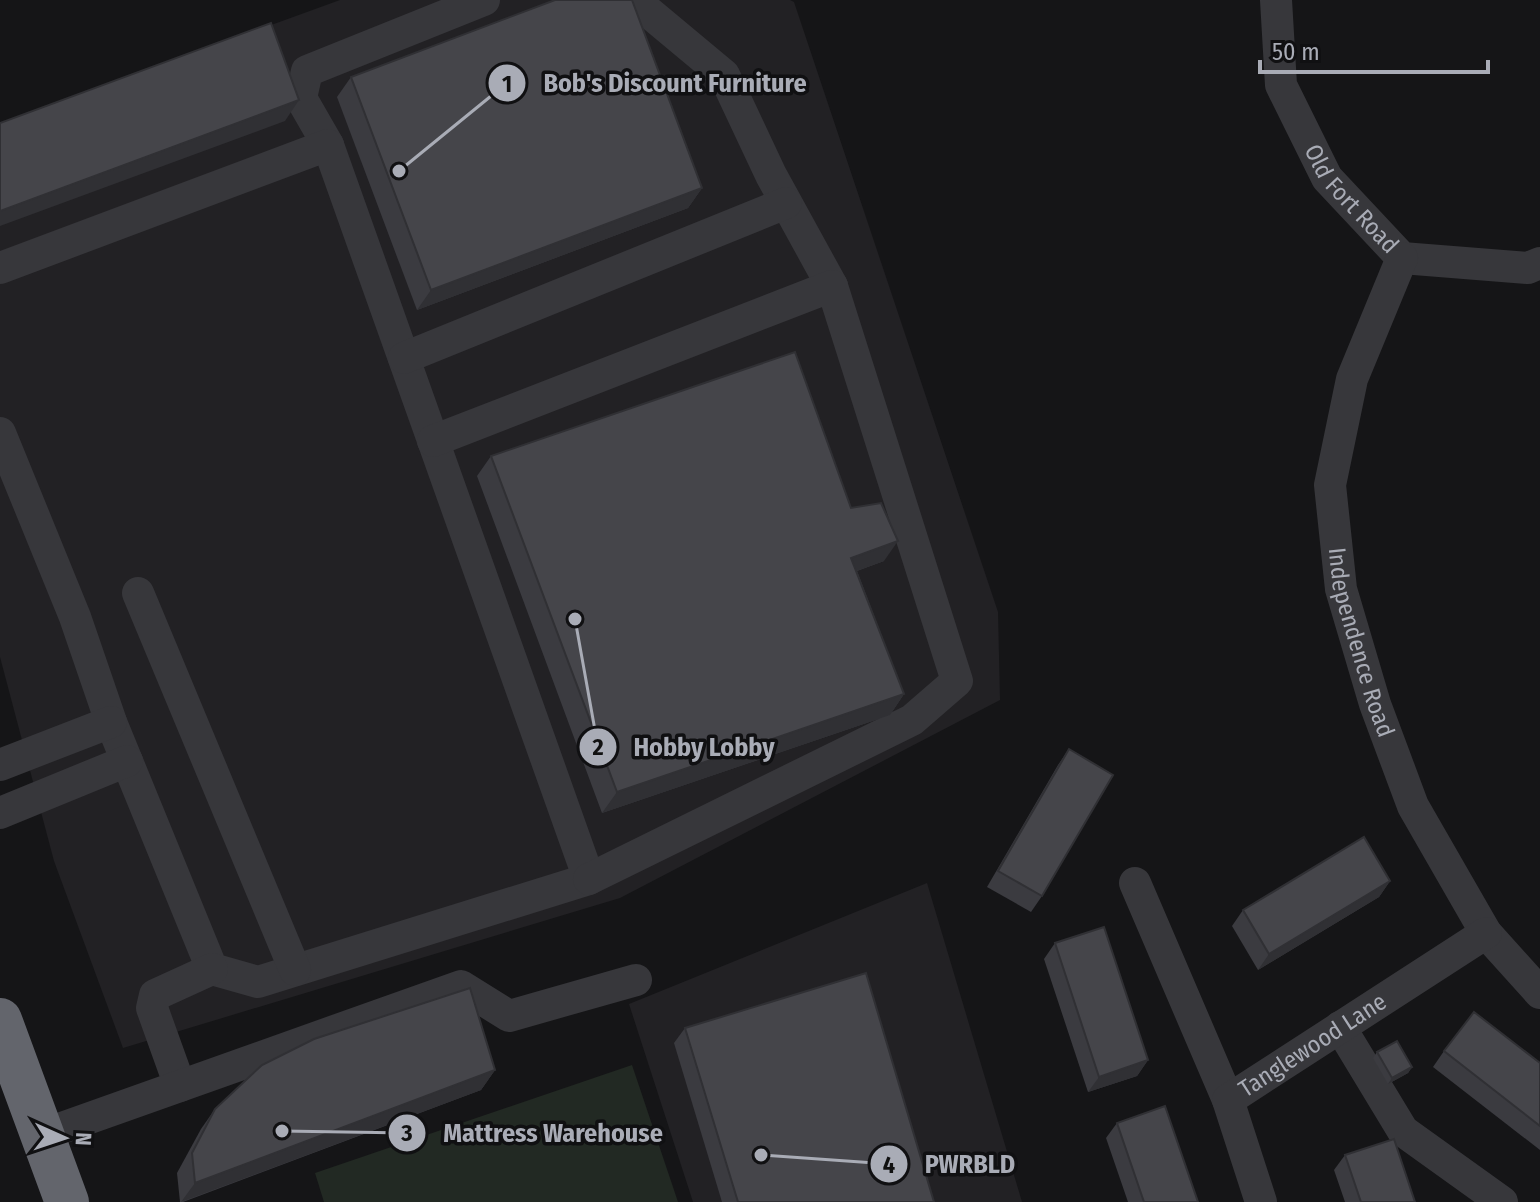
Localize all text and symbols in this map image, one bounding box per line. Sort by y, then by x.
scale bar [1260,24,1488,74]
text: 50 m [1272,38,1320,66]
callout: Bob's Discount Furniture [487,58,822,108]
text: Bob's Discount Furniture [543,68,807,99]
text: 1 [502,70,512,98]
street label: Old Fort Road [1299,140,1404,259]
street label: Independence Road [1323,546,1400,741]
callout: Hobby Lobby [578,722,791,772]
text: Hobby Lobby [633,732,775,763]
text: 2 [591,733,604,761]
street label: Tanglewood Lane [1234,987,1392,1103]
north arrow [24,1098,104,1178]
callout: Mattress Warehouse [387,1108,678,1158]
text: Mattress Warehouse [443,1118,663,1149]
text: 3 [400,1119,413,1147]
text: N [70,1132,97,1146]
callout: PWRBLD [869,1139,1031,1189]
text: PWRBLD [925,1149,1015,1180]
text: 4 [883,1151,895,1179]

